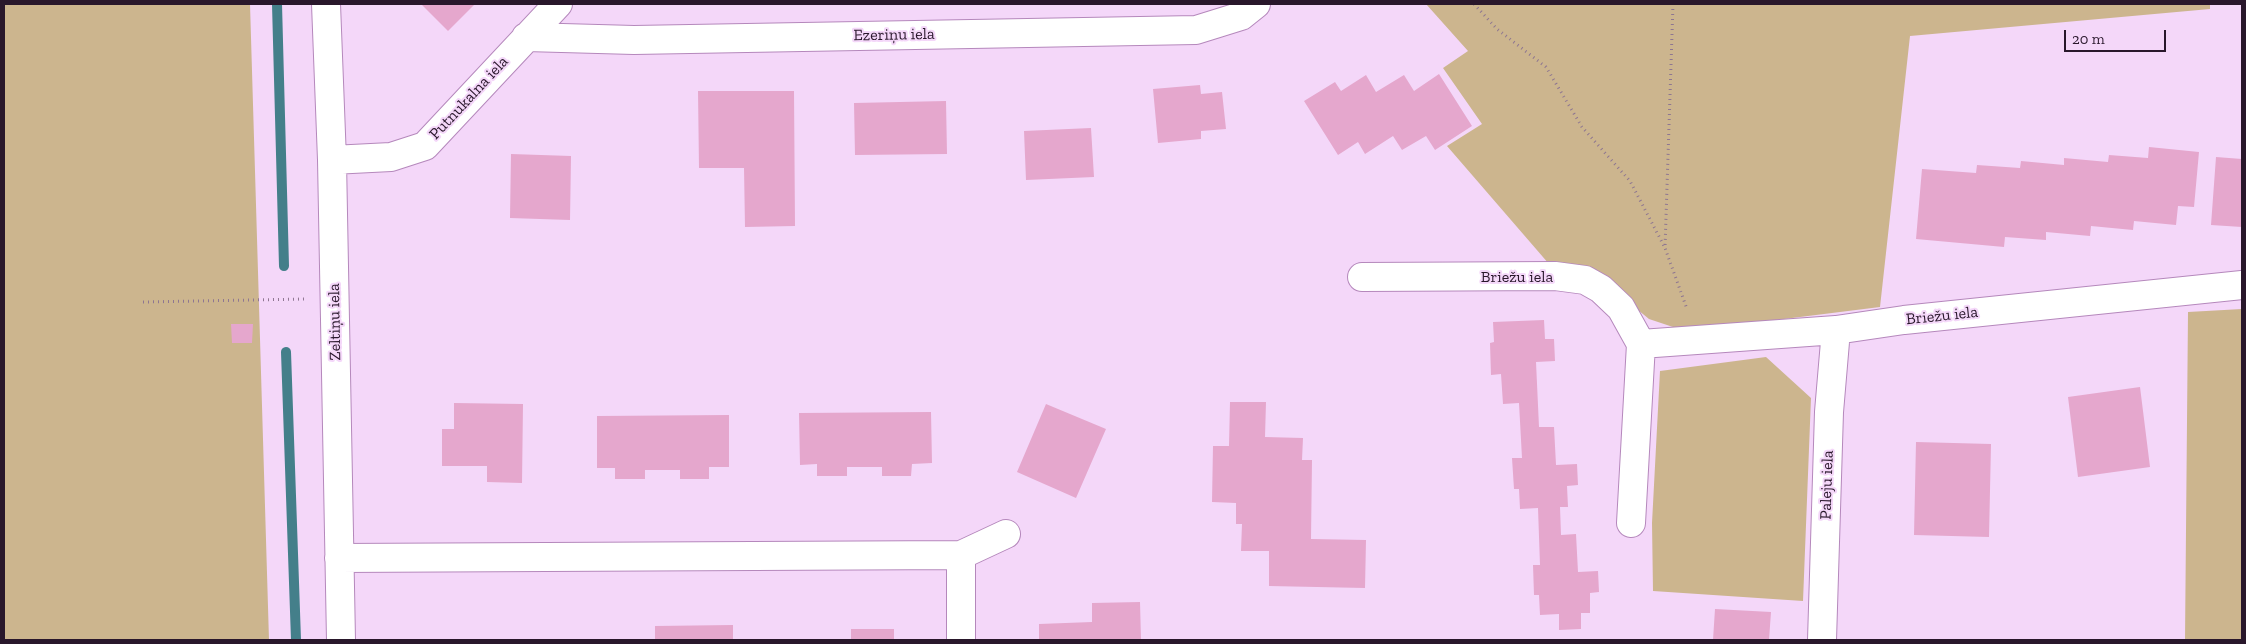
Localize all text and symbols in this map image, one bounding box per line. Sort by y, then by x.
scale bar [2066,20,2168,52]
street label: Ezeriņu iela [853,25,935,45]
text: 20 m [2072,30,2105,48]
street label: Putnukalna iela [425,52,513,144]
street label: Briežu iela [1481,267,1553,287]
street label: Zeltiņu iela [325,283,345,361]
street label: Briežu iela [1905,303,1979,329]
street label: Paleju iela [1816,450,1838,520]

